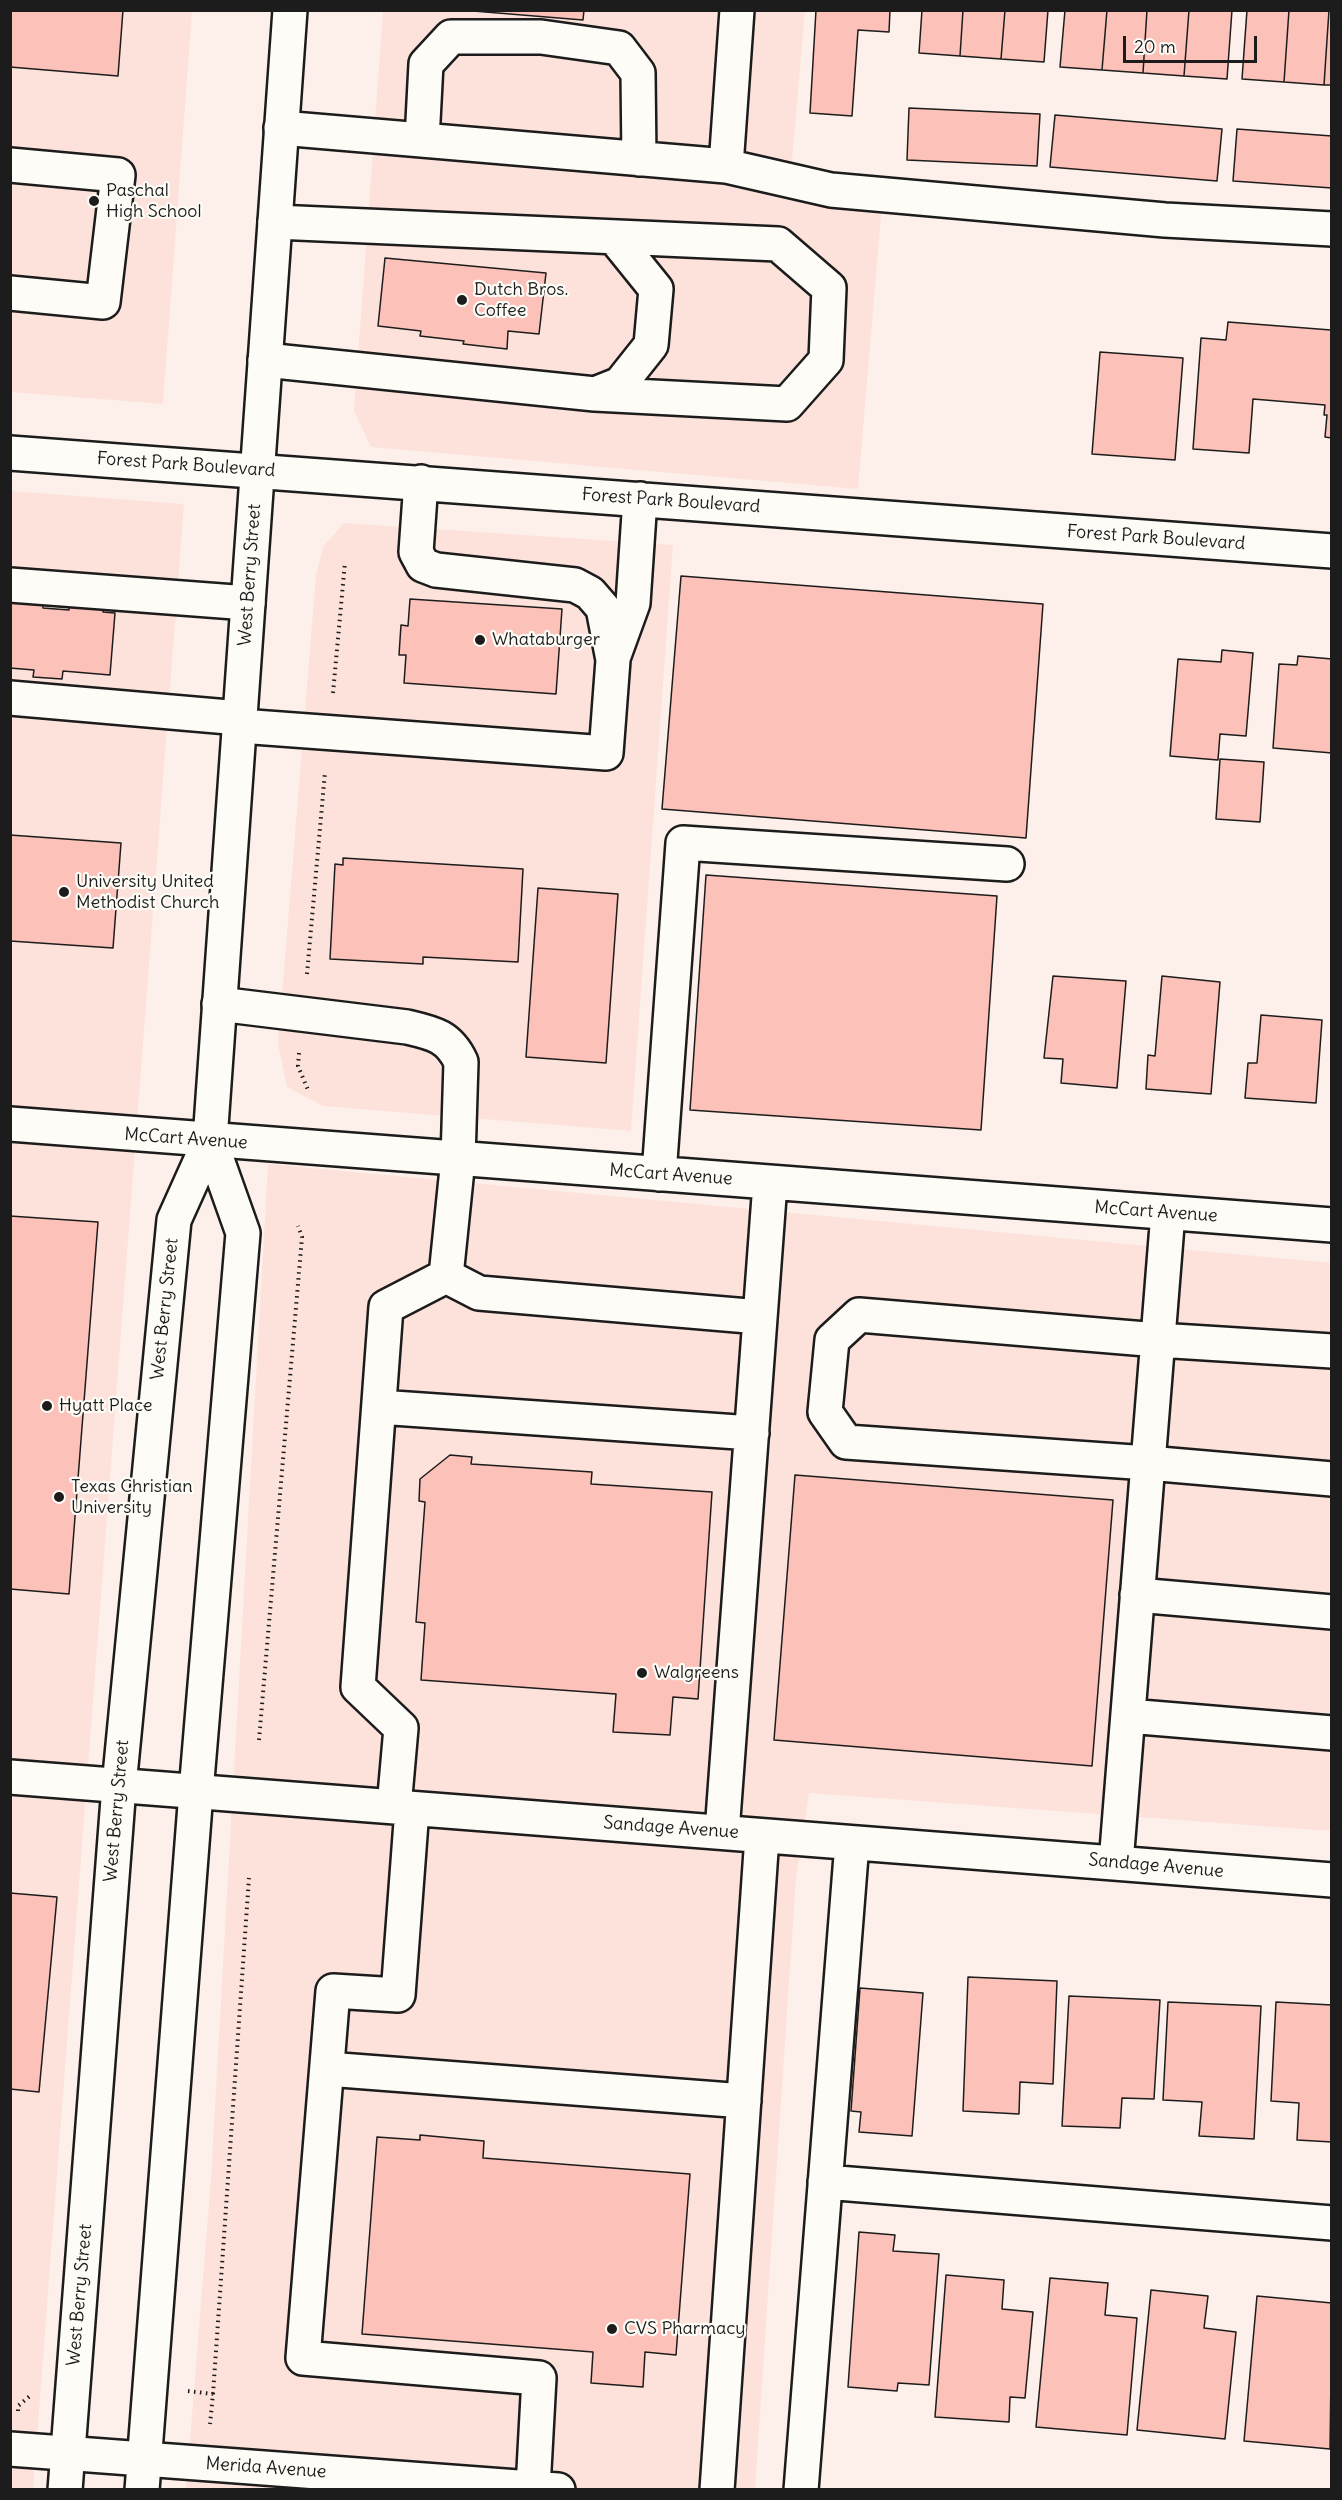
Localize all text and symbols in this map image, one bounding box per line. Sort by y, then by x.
scale bar [1126,24,1260,62]
text: 20 m [1134,35,1176,58]
place label: Paschal High School [106,180,201,222]
marker: Paschal High School [87,194,101,208]
place label: Dutch Bros. Coffee [474,279,568,322]
marker: Dutch Bros. Coffee [455,293,469,307]
street label: Forest Park Boulevard [96,448,276,482]
street label: Forest Park Boulevard [581,484,761,518]
street label: West Berry Street [234,503,266,647]
street label: Forest Park Boulevard [1066,521,1246,555]
place label: Whataburger [492,629,600,651]
marker: Whataburger [473,633,487,647]
place label: University United Methodist Church [76,871,219,914]
marker: University United Methodist Church [57,885,71,899]
street label: McCart Avenue [124,1124,248,1154]
street label: McCart Avenue [609,1160,733,1190]
street label: McCart Avenue [1094,1197,1218,1227]
street label: West Berry Street [147,1237,183,1381]
place label: Hyatt Place [59,1395,152,1417]
marker: Hyatt Place [40,1399,54,1413]
place label: Texas Christian University [71,1476,193,1518]
marker: Texas Christian University [52,1490,66,1504]
place label: Walgreens [654,1662,739,1684]
marker: Walgreens [635,1666,649,1680]
street label: West Berry Street [100,1739,134,1883]
street label: Sandage Avenue [602,1812,740,1844]
street label: Sandage Avenue [1087,1849,1225,1883]
street label: West Berry Street [63,2223,97,2367]
place label: CVS Pharmacy [624,2318,746,2340]
marker: CVS Pharmacy [605,2322,619,2336]
street label: Merida Avenue [205,2453,327,2483]

